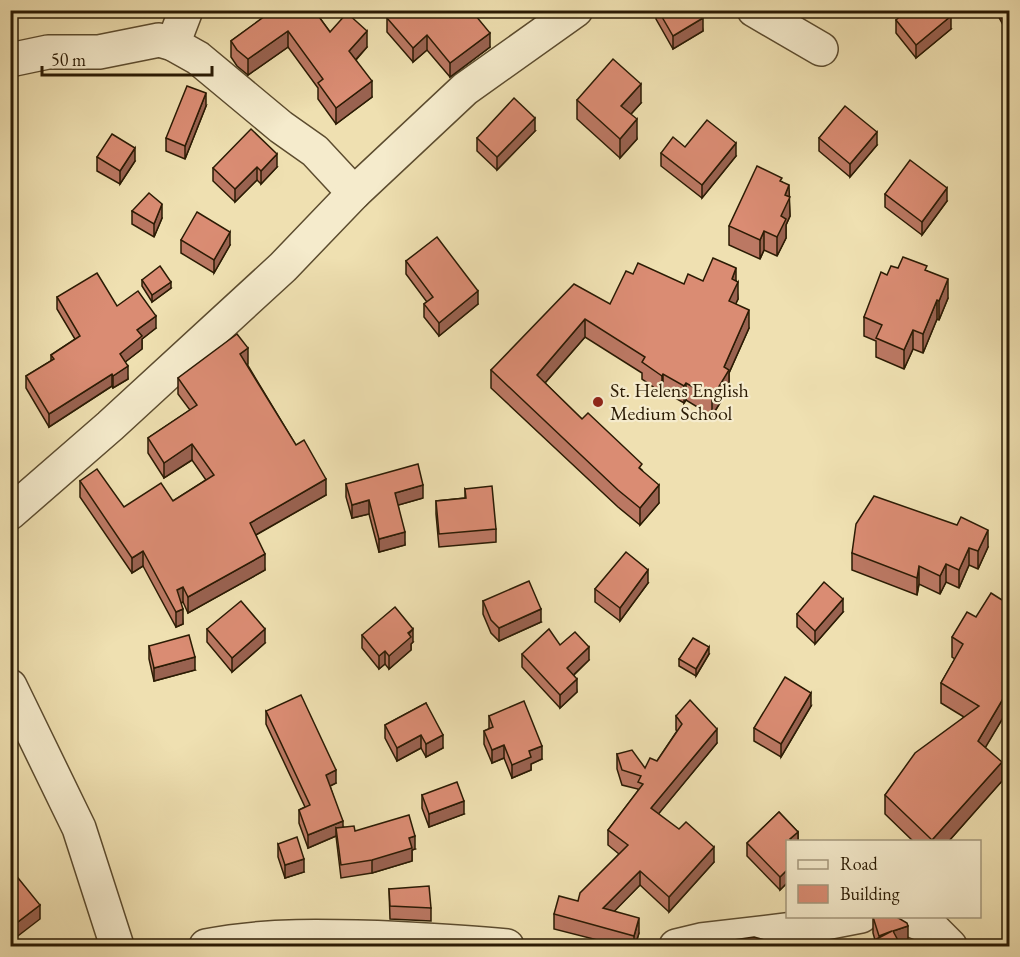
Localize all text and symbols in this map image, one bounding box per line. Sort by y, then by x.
scale bar [42,39,212,77]
text: 50 m [51,48,86,71]
place label: St. Helens English Medium School [610,377,749,426]
marker: St. Helens English Medium School [591,395,605,409]
legend [786,840,981,918]
text: Road [840,852,879,875]
text: Building [840,882,900,905]

